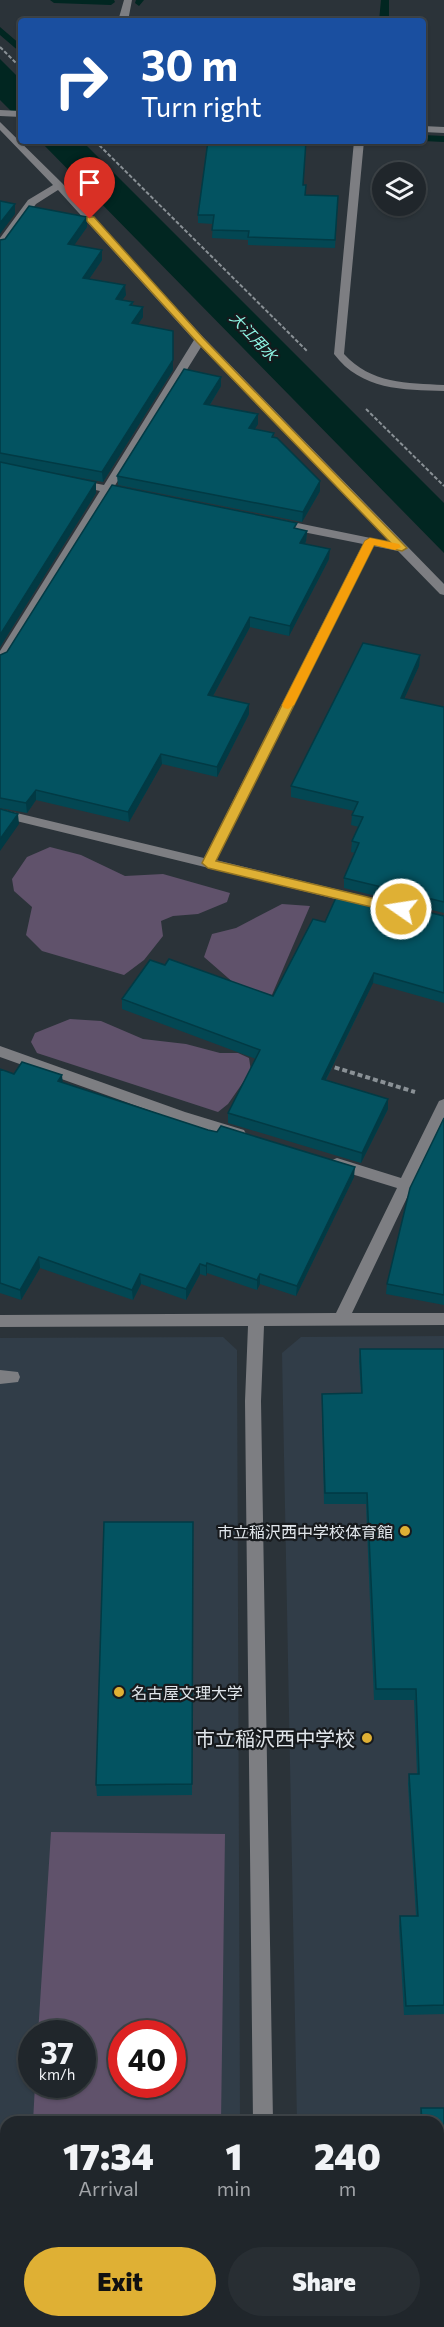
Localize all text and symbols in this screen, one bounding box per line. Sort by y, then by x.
text: 30 m [141,38,238,90]
icon: right [42,42,120,120]
text: Turn right [141,90,261,123]
pin [64,157,115,219]
map controls [372,162,426,216]
button: layers [372,162,426,216]
icon: arrive [73,166,106,199]
water label: 大江用水 [227,308,283,365]
position arrow [369,877,433,941]
place label: 市立稲沢西中学校体育館 [217,1522,393,1541]
marker: 市立稲沢西中学校体育館 [398,1524,412,1538]
place label: 名古屋文理大学 [131,1683,243,1702]
marker: 名古屋文理大学 [112,1685,126,1699]
place label: 市立稲沢西中学校 [195,1726,355,1750]
marker: 市立稲沢西中学校 [360,1731,374,1745]
speed limit sign: 40 [108,2020,186,2098]
text: 37 [40,2033,74,2070]
text: km/h [39,2065,75,2083]
text: 17:34 [63,2133,154,2177]
text: 1 [225,2133,242,2177]
text: 240 [314,2133,381,2177]
text: Arrival [78,2176,139,2200]
text: min [217,2176,251,2200]
text: m [339,2176,356,2200]
button: Exit [24,2247,216,2316]
button: Share [228,2247,420,2316]

